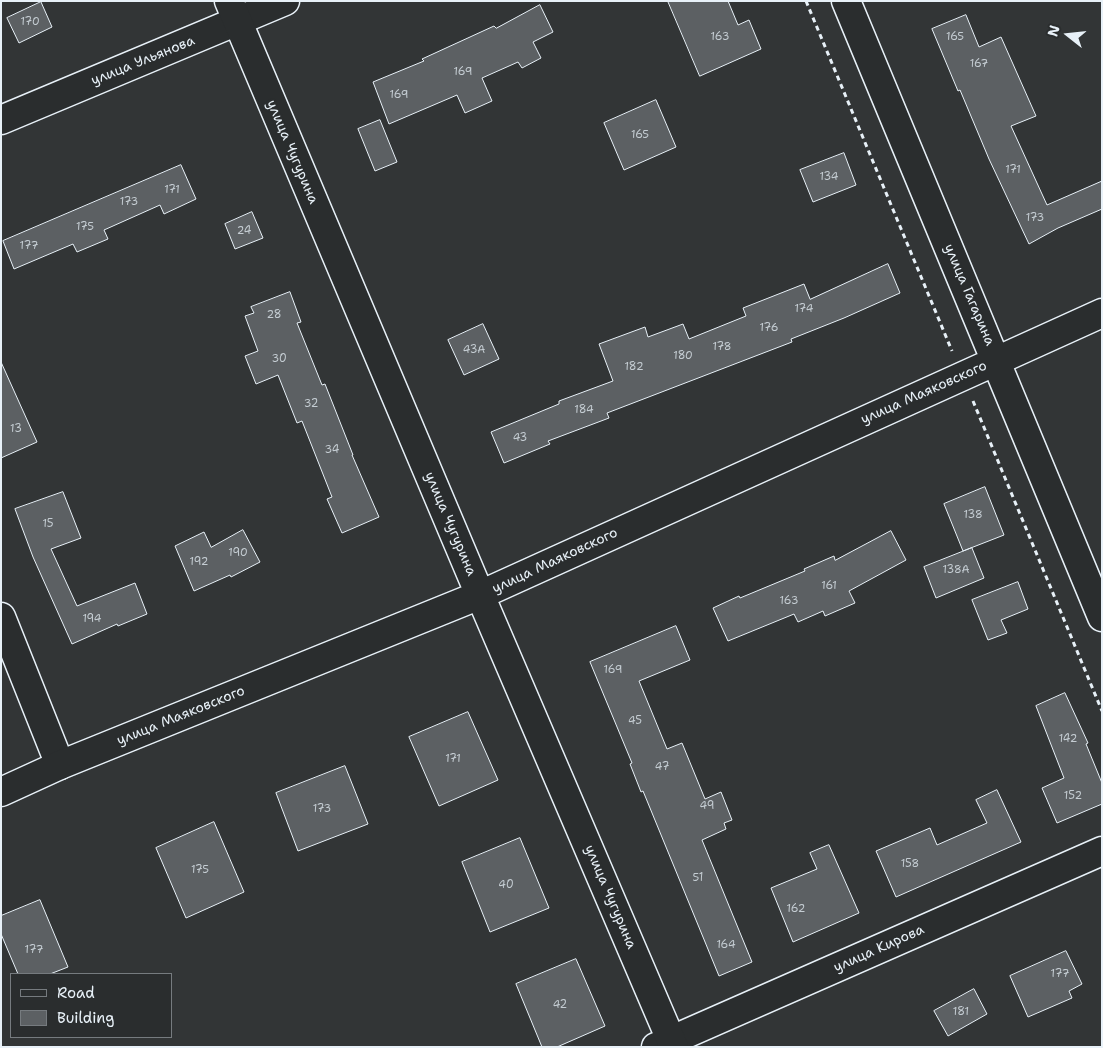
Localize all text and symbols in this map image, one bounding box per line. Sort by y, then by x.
north arrow [1043,10,1093,60]
house number: 170 [20,15,40,29]
text: N [1043,23,1064,39]
house number: 163 [711,30,729,44]
house number: 165 [946,30,964,44]
street label: улица Ульянова [89,33,197,89]
house number: 167 [970,57,988,71]
house number: 169 [454,65,472,79]
house number: 169 [390,88,408,102]
street label: улица Чугурина [262,97,322,207]
house number: 165 [631,128,649,142]
house number: 171 [1005,163,1021,177]
house number: 134 [819,170,839,184]
house number: 171 [164,183,180,197]
house number: 173 [120,195,138,209]
house number: 173 [1026,211,1044,225]
house number: 175 [76,220,94,234]
house number: 24 [237,224,251,238]
house number: 177 [20,239,38,253]
street label: улица Гагарина [940,242,998,348]
house number: 174 [795,302,813,316]
house number: 28 [266,308,282,322]
house number: 176 [760,321,778,335]
house number: 178 [713,340,731,354]
house number: 43А [463,343,485,357]
house number: 180 [673,349,693,363]
house number: 30 [271,352,287,366]
street label: улица Маяковского [858,358,990,428]
house number: 182 [624,360,644,374]
house number: 32 [304,397,318,411]
house number: 184 [574,403,594,417]
house number: 13 [10,422,22,436]
house number: 43 [513,431,527,445]
house number: 34 [325,443,339,457]
street label: улица Чугурина [420,469,480,579]
house number: 138 [963,508,983,522]
house number: 15 [42,517,54,531]
street label: улица Маяковского [490,525,620,597]
house number: 190 [228,546,248,560]
house number: 192 [189,555,209,569]
house number: 138А [942,563,970,577]
house number: 161 [821,579,837,593]
house number: 163 [780,594,798,608]
house number: 194 [82,612,102,626]
house number: 169 [604,663,622,677]
street label: улица Маяковского [115,683,247,749]
house number: 45 [628,714,642,728]
house number: 142 [1059,732,1077,746]
house number: 171 [445,752,461,766]
house number: 47 [655,760,669,774]
house number: 152 [1064,789,1082,803]
house number: 49 [700,799,714,813]
house number: 173 [313,802,331,816]
street label: улица Чугурина [580,842,640,952]
house number: 158 [901,857,919,871]
house number: 175 [191,863,209,877]
house number: 51 [693,871,703,885]
house number: 40 [498,878,514,892]
house number: 162 [787,902,805,916]
street label: улица Кирова [831,922,927,976]
house number: 164 [716,938,736,952]
house number: 177 [25,943,43,957]
house number: 177 [1051,967,1069,981]
legend [10,973,172,1038]
text: Road [57,983,95,1003]
house number: 42 [553,998,567,1012]
house number: 181 [953,1005,969,1019]
text: Building [57,1008,114,1028]

